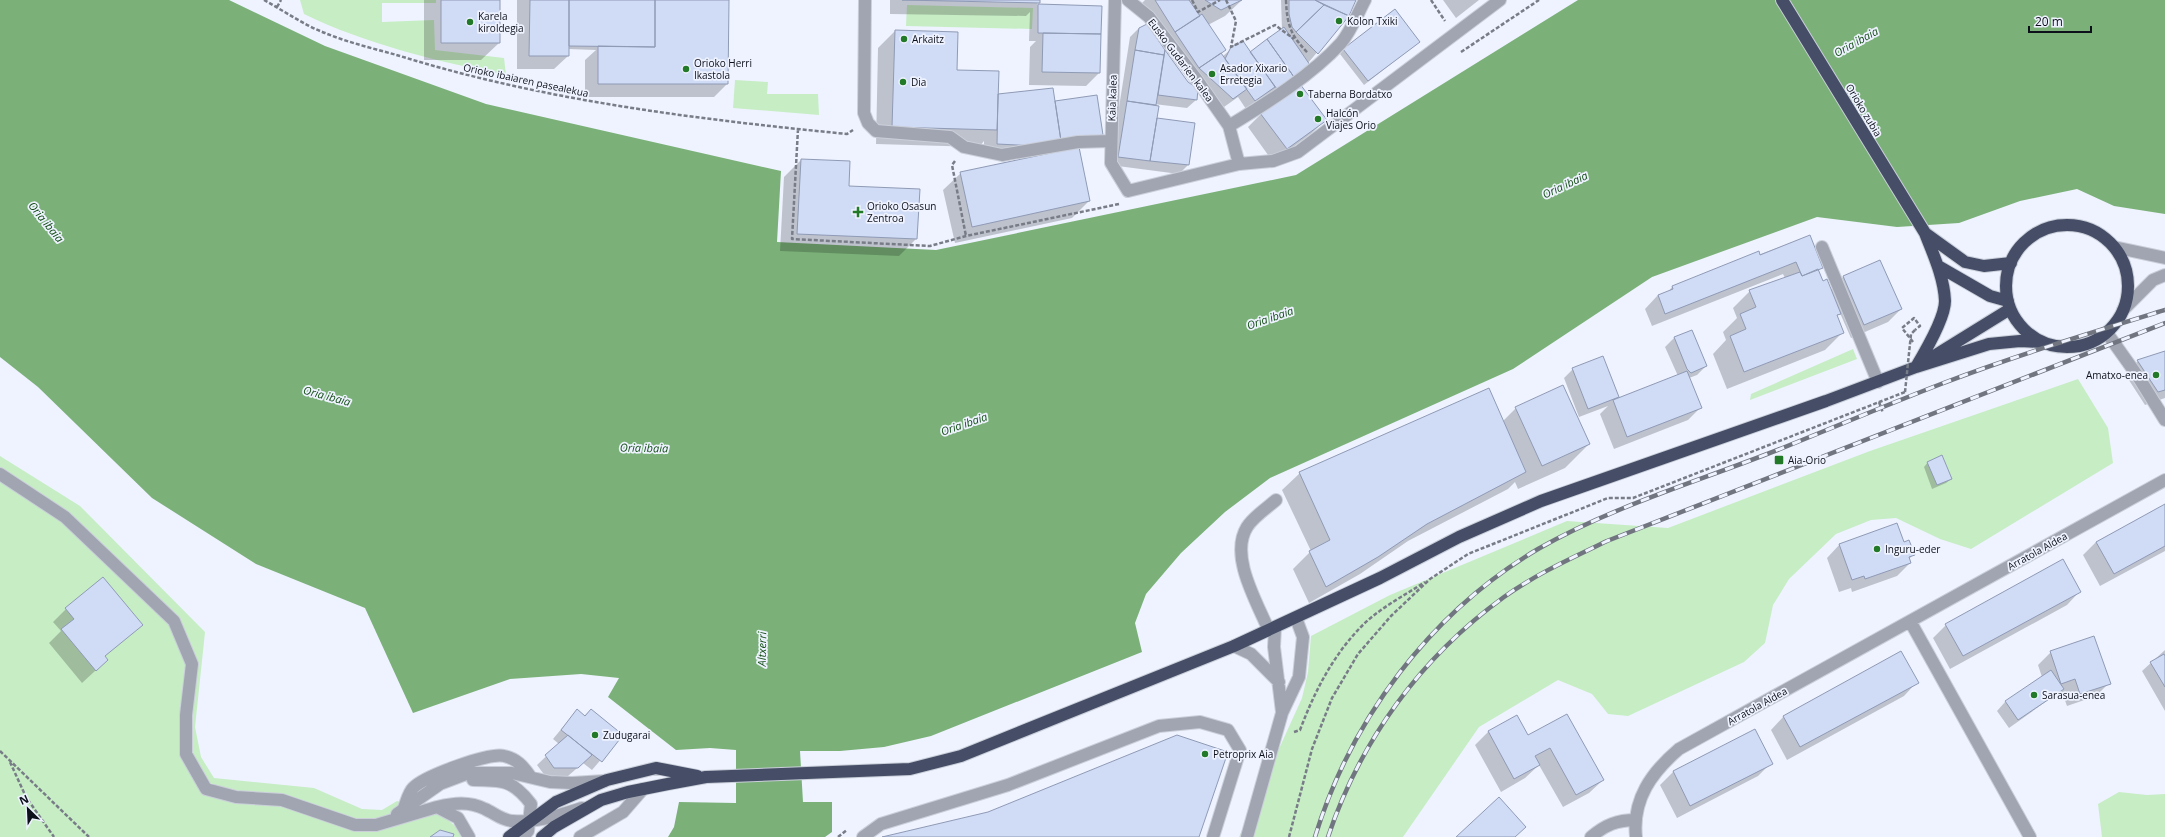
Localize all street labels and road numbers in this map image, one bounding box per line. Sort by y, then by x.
street label: Eusko Gudarien kalea [1145,16,1217,104]
street label: Orioko ibaiaren pasealekua [462,60,590,100]
street label: Kaia kalea [1104,74,1120,122]
street label: Orioko zubia [1843,81,1885,139]
street label: Arratola Aldea [2005,529,2069,573]
street label: Arratola Aldea [1725,684,1789,728]

